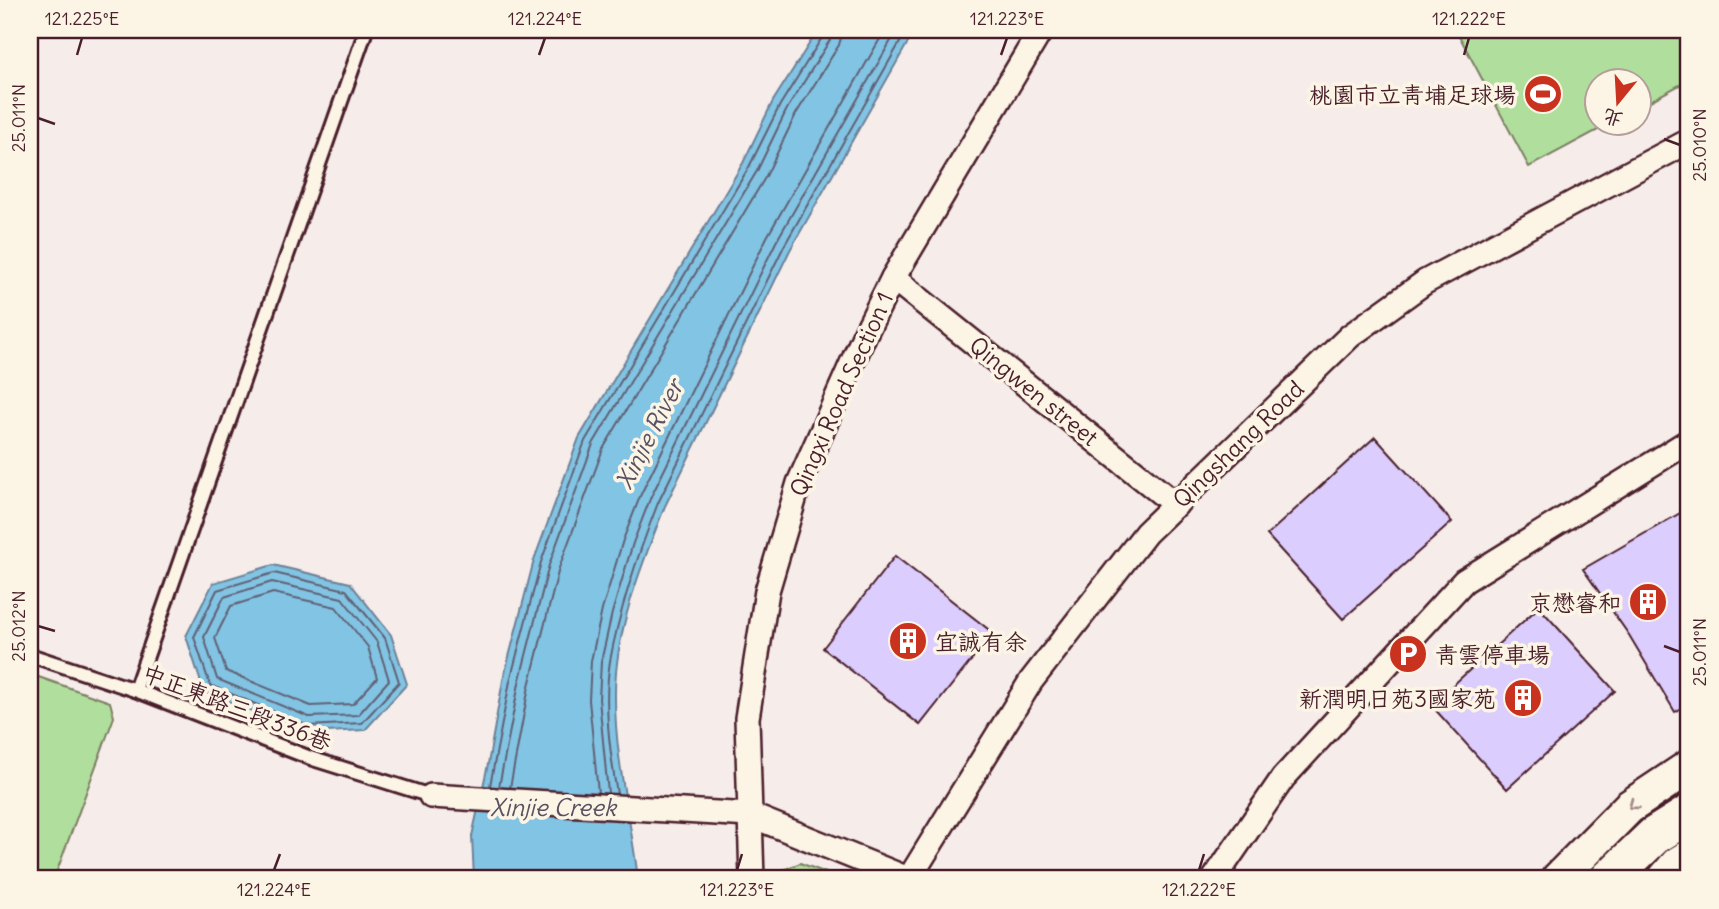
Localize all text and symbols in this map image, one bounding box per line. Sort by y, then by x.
text: 121.225°E [45,7,119,30]
text: 121.224°E [508,7,582,30]
text: 121.223°E [970,7,1044,30]
text: 121.222°E [1432,7,1506,30]
north arrow [1582,66,1652,136]
sports icon: 桃園市立青埔足球場 [1522,73,1564,115]
place label: 桃園市立青埔足球場 [1309,80,1516,109]
text: 25.011°N [7,84,30,152]
text: 北 [1600,104,1625,133]
text: 25.010°N [1688,108,1711,182]
street label: Qingxi Road Section 1 [783,287,899,501]
street label: Qingwen street [964,330,1104,452]
water label: Xinjie River [609,371,691,494]
street label: Qingshang Road [1166,374,1310,514]
building icon: 京懋睿和 [1627,581,1669,623]
place label: 京懋睿和 [1529,588,1621,617]
text: 25.012°N [7,590,30,662]
text: 25.011°N [1688,618,1711,686]
building icon: 宜誠有余 [887,620,929,662]
place label: 宜誠有余 [935,627,1027,656]
parking icon: 青雲停車場 [1387,633,1429,675]
place label: 青雲停車場 [1435,640,1550,669]
street label: 中正東路三段336巷 [138,658,337,757]
building icon: 新潤明日苑3國家苑 [1502,677,1544,719]
place label: 新潤明日苑3國家苑 [1299,684,1496,713]
water label: Xinjie Creek [490,792,618,822]
one-way arrow [1628,797,1640,810]
text: 121.224°E [237,878,311,901]
text: 121.223°E [700,878,774,901]
text: 121.222°E [1162,878,1236,901]

